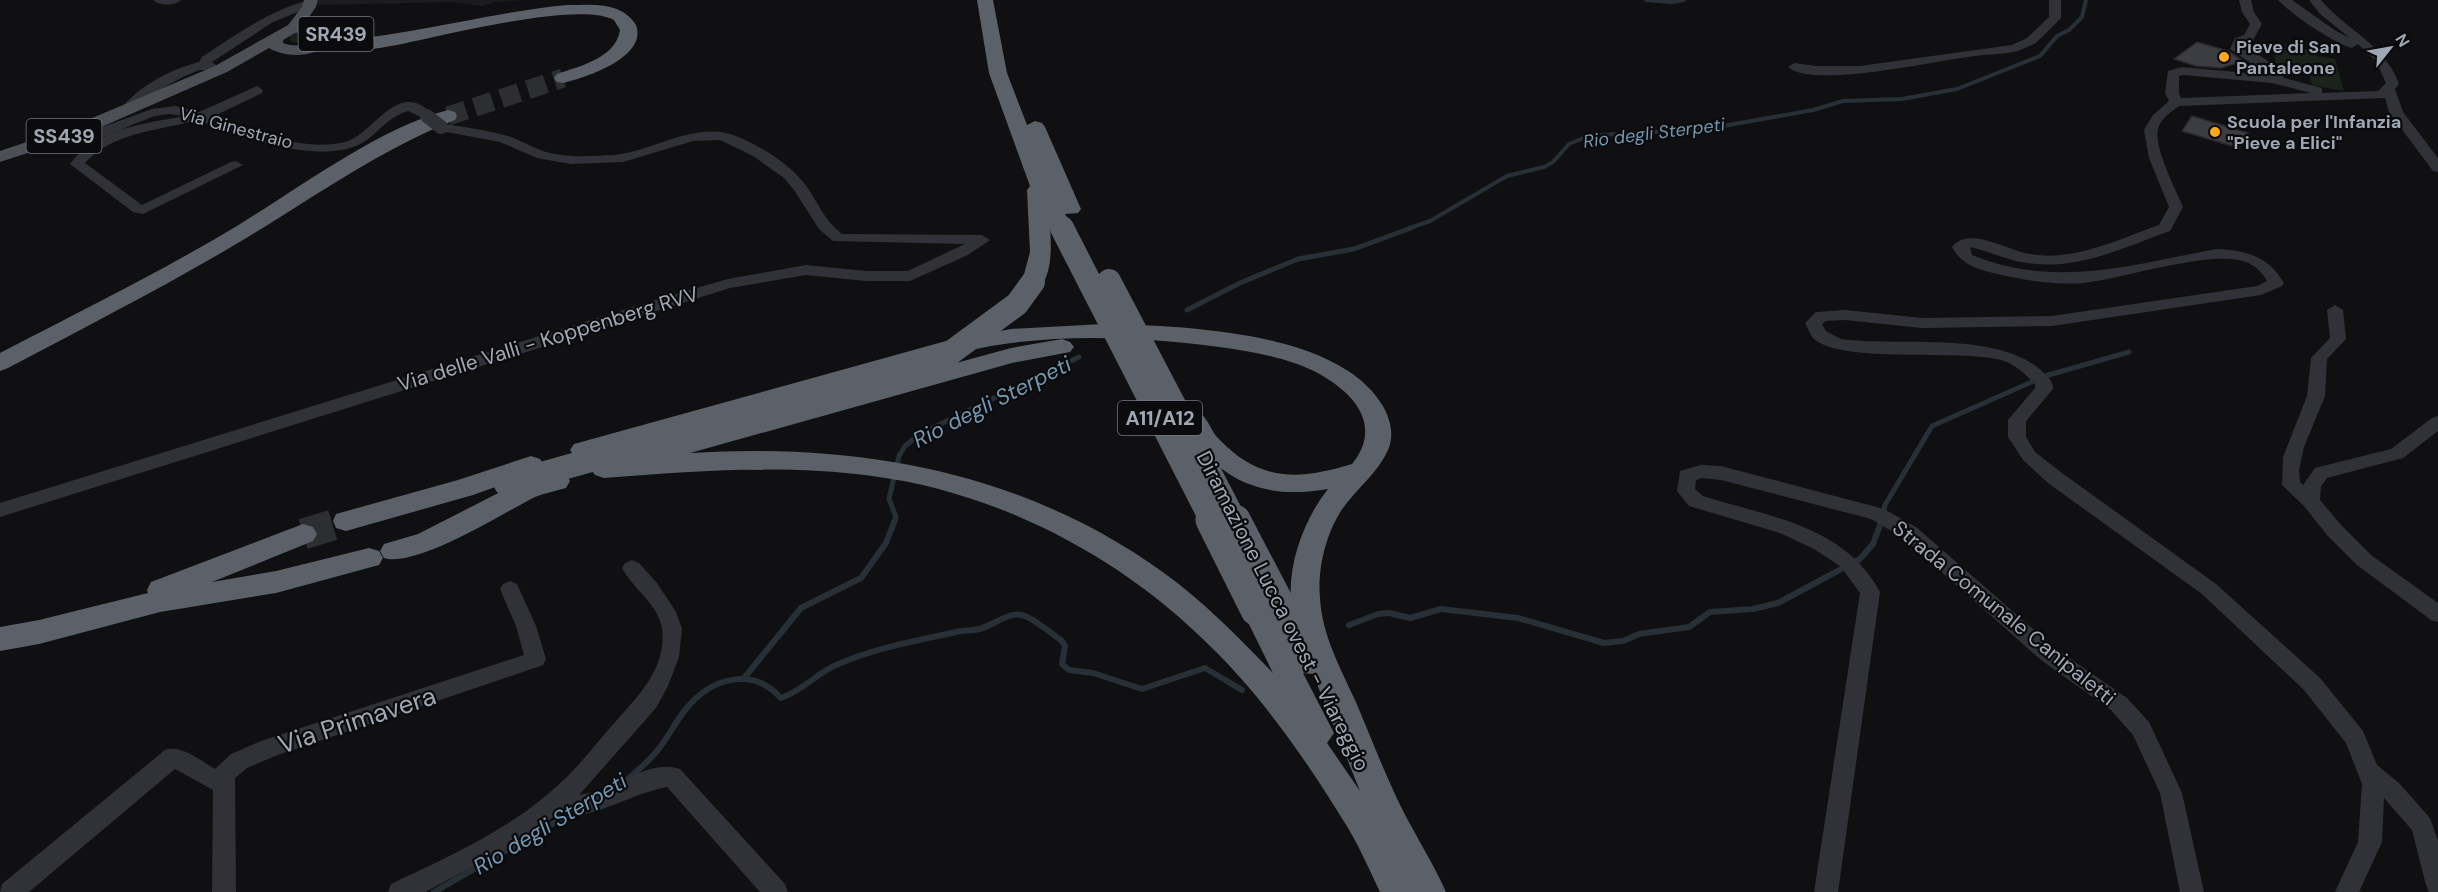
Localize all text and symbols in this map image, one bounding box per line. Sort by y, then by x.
road number: SR439 [298,17,374,51]
north arrow [2360,18,2420,78]
text: N [2390,30,2414,51]
place label: Pieve di San Pantaleone [2236,35,2341,80]
marker: Pieve di San Pantaleone [2217,50,2231,64]
street label: Via Ginestraio [177,101,295,155]
place label: Scuola per l'Infanzia "Pieve a Elici" [2227,110,2401,155]
water label: Rio degli Sterpeti [1582,112,1727,154]
road number: SS439 [26,119,101,153]
marker: Scuola per l'Infanzia "Pieve a Elici" [2208,125,2222,139]
street label: Via delle Valli - Koppenberg RVV [394,280,702,398]
water label: Rio degli Sterpeti [908,349,1077,454]
road number: A11/A12 [1118,401,1202,435]
street label: Diramazione Lucca ovest - Viareggio [1190,446,1376,776]
street label: Strada Comunale Canipaletti [1887,514,2121,712]
street label: Via Primavera [274,678,440,762]
water label: Rio degli Sterpeti [468,766,633,881]

